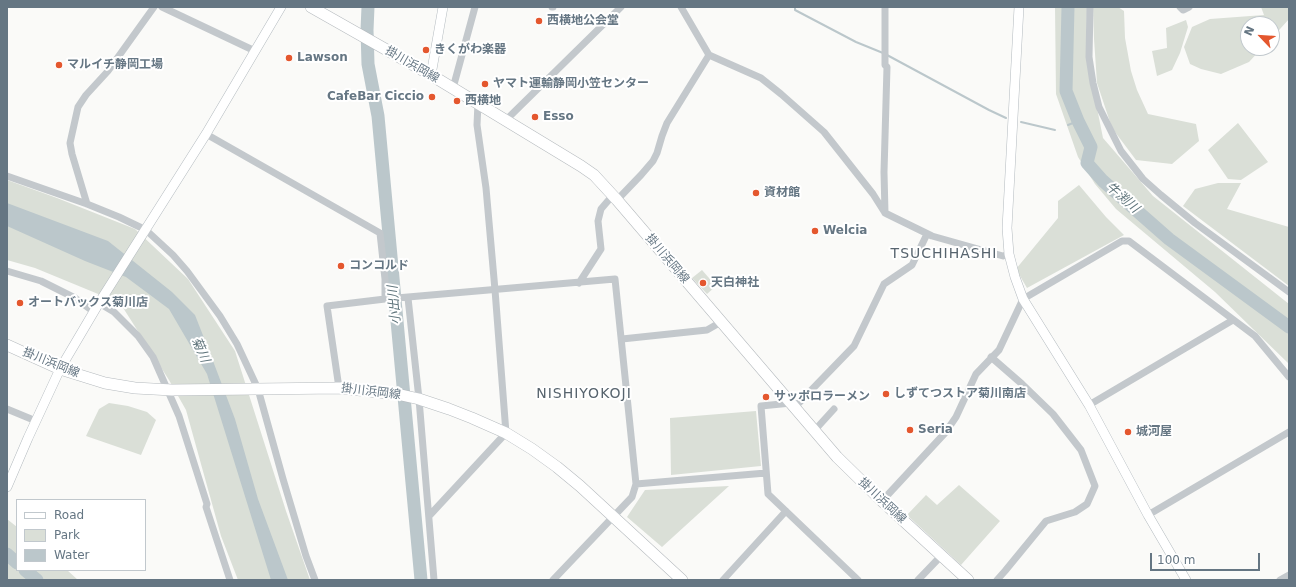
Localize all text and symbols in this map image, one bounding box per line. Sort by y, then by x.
place label: 西横地公会堂 [547,14,619,28]
marker: 西横地公会堂 [534,16,544,26]
north arrow [1240,16,1280,56]
text: N [1242,24,1257,38]
place label: きくがわ楽器 [434,43,506,57]
street label: 掛川浜岡線 [382,44,442,86]
marker: きくがわ楽器 [421,45,431,55]
place label: Lawson [297,51,348,65]
marker: Lawson [284,53,294,63]
place label: マルイチ静岡工場 [67,58,163,72]
marker: マルイチ静岡工場 [54,60,64,70]
place label: ヤマト運輸静岡小笠センター [493,77,649,91]
marker: ヤマト運輸静岡小笠センター [480,79,490,89]
place label: CafeBar Ciccio [327,90,424,104]
marker: CafeBar Ciccio [427,92,437,102]
place label: 西横地 [465,94,501,108]
marker: 西横地 [452,96,462,106]
place label: Esso [543,110,574,124]
marker: Esso [530,112,540,122]
water label: 牛渕川 [1102,179,1142,217]
place label: 資材館 [764,186,800,200]
marker: 資材館 [751,188,761,198]
place label: Welcia [823,224,867,238]
marker: Welcia [810,226,820,236]
street label: 掛川浜岡線 [642,231,692,287]
district label: TSUCHIHASHI [891,246,997,262]
place label: コンコルド [349,259,409,273]
marker: コンコルド [336,261,346,271]
place label: 天白神社 [711,276,759,290]
marker: 天白神社 [698,278,708,288]
water label: 小出川 [386,285,404,325]
place label: オートバックス菊川店 [28,296,148,310]
marker: オートバックス菊川店 [15,298,25,308]
water label: 菊川 [188,335,212,365]
street label: 掛川浜岡線 [20,345,82,381]
street label: 掛川浜岡線 [340,381,402,403]
district label: NISHIYOKOJI [536,386,632,402]
place label: しずてつストア菊川南店 [894,387,1026,401]
marker: しずてつストア菊川南店 [881,389,891,399]
place label: サッポロラーメン [774,390,870,404]
marker: サッポロラーメン [761,392,771,402]
place label: Seria [918,423,953,437]
marker: Seria [905,425,915,435]
place label: 城河屋 [1136,425,1172,439]
marker: 城河屋 [1123,427,1133,437]
street label: 掛川浜岡線 [855,475,909,527]
legend [16,499,146,571]
text: Road [54,508,84,522]
text: Park [54,528,80,542]
scale bar [1152,545,1262,571]
text: Water [54,548,89,562]
text: 100 m [1157,553,1195,567]

